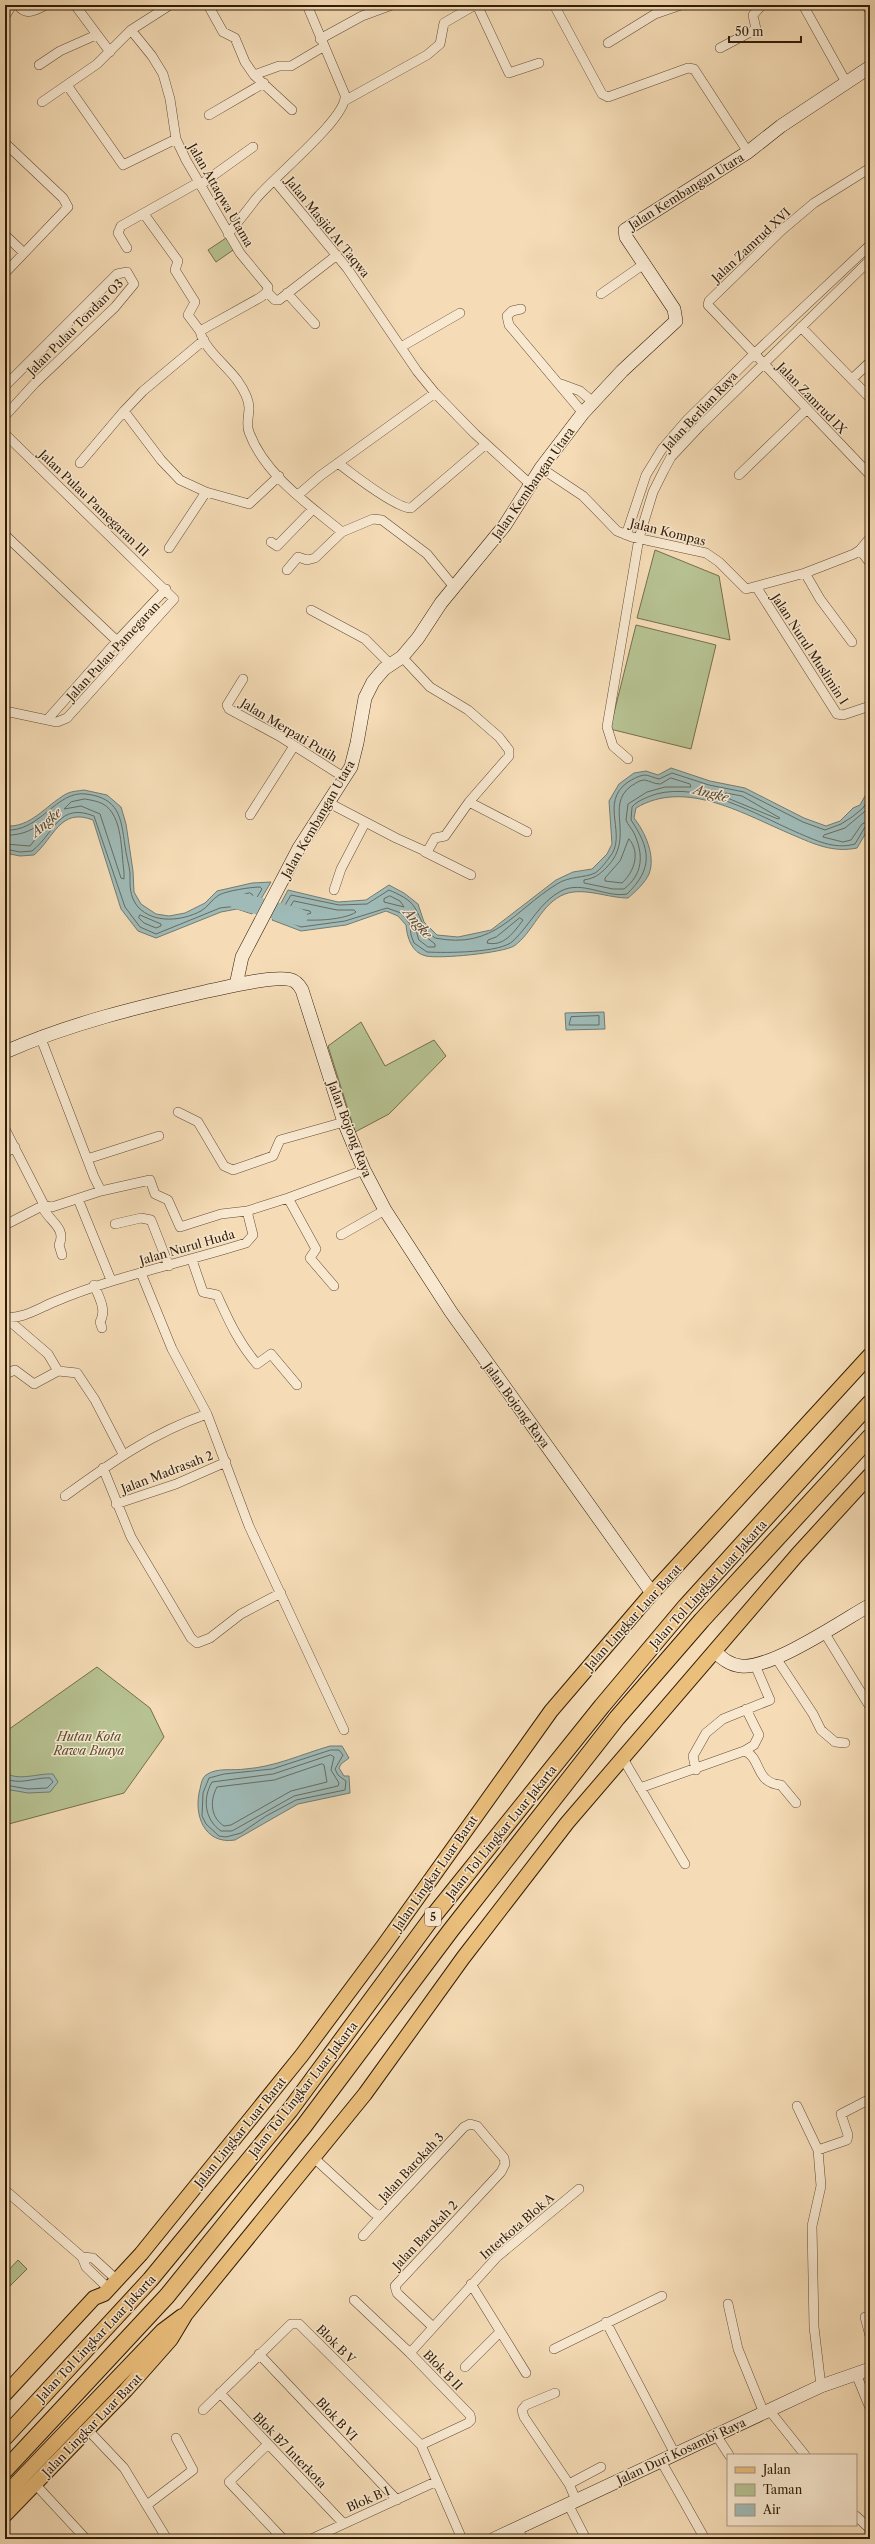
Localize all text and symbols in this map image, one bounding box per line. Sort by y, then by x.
scale bar [729,18,801,44]
text: 50 m [735,24,764,39]
street label: Jalan Attaqwa Utama [184,139,257,250]
street label: Jalan Kembangan Utara [624,149,747,234]
street label: Jalan Masjid At Taqwa [282,172,374,281]
street label: Jalan Zamrud XVI [707,205,793,287]
street label: Jalan Pulau Tondan O3 [22,276,126,380]
street label: Jalan Zamrud IX [773,358,850,437]
street label: Jalan Berlian Raya [658,368,741,455]
street label: Jalan Kembangan Utara [488,424,578,544]
street label: Jalan Pulau Pamegaran III [34,445,152,559]
street label: Jalan Kompas [627,515,707,549]
street label: Jalan Nurul Muslimin I [767,589,851,707]
street label: Jalan Pulau Pamegaran [62,598,163,705]
street label: Jalan Merpati Putih [236,694,341,765]
street label: Jalan Kembangan Utara [277,757,358,882]
water label: Angke [690,780,731,805]
water label: Angke [26,804,65,841]
water label: Angke [399,903,436,942]
street label: Jalan Bojong Raya [324,1077,376,1180]
street label: Jalan Nurul Huda [136,1226,237,1268]
street label: Jalan Bojong Raya [480,1358,553,1451]
street label: Jalan Madrasah 2 [117,1448,215,1497]
street label: Jalan Tol Lingkar Luar Jakarta [645,1516,770,1653]
street label: Jalan Lingkar Luar Barat [580,1560,685,1675]
park label: Hutan Kota Rawa Buaya [53,1729,124,1758]
street label: Jalan Tol Lingkar Luar Jakarta [441,1762,560,1903]
street label: Jalan Lingkar Luar Barat [388,1812,481,1935]
road number: 5 [425,1908,441,1926]
street label: Jalan Tol Lingkar Luar Jakarta [244,2018,361,2161]
street label: Jalan Lingkar Luar Barat [190,2073,290,2192]
street label: Jalan Barokah 3 [374,2130,447,2206]
street label: Interkota Blok A [477,2189,558,2262]
street label: Jalan Barokah 2 [388,2197,461,2274]
street label: Jalan Tol Lingkar Luar Jakarta [32,2271,159,2406]
street label: Blok B V [313,2321,359,2367]
street label: Blok B II [420,2347,466,2393]
street label: Jalan Lingkar Luar Barat [38,2370,146,2481]
street label: Blok B VI [313,2394,361,2444]
street label: Blok B7 Interkota [250,2409,330,2491]
street label: Jalan Duri Kosambi Raya [612,2414,748,2488]
legend [727,2454,857,2526]
text: Jalan [761,2462,791,2477]
text: Taman [763,2482,803,2497]
street label: Blok B I [344,2483,392,2515]
text: Air [762,2502,781,2517]

